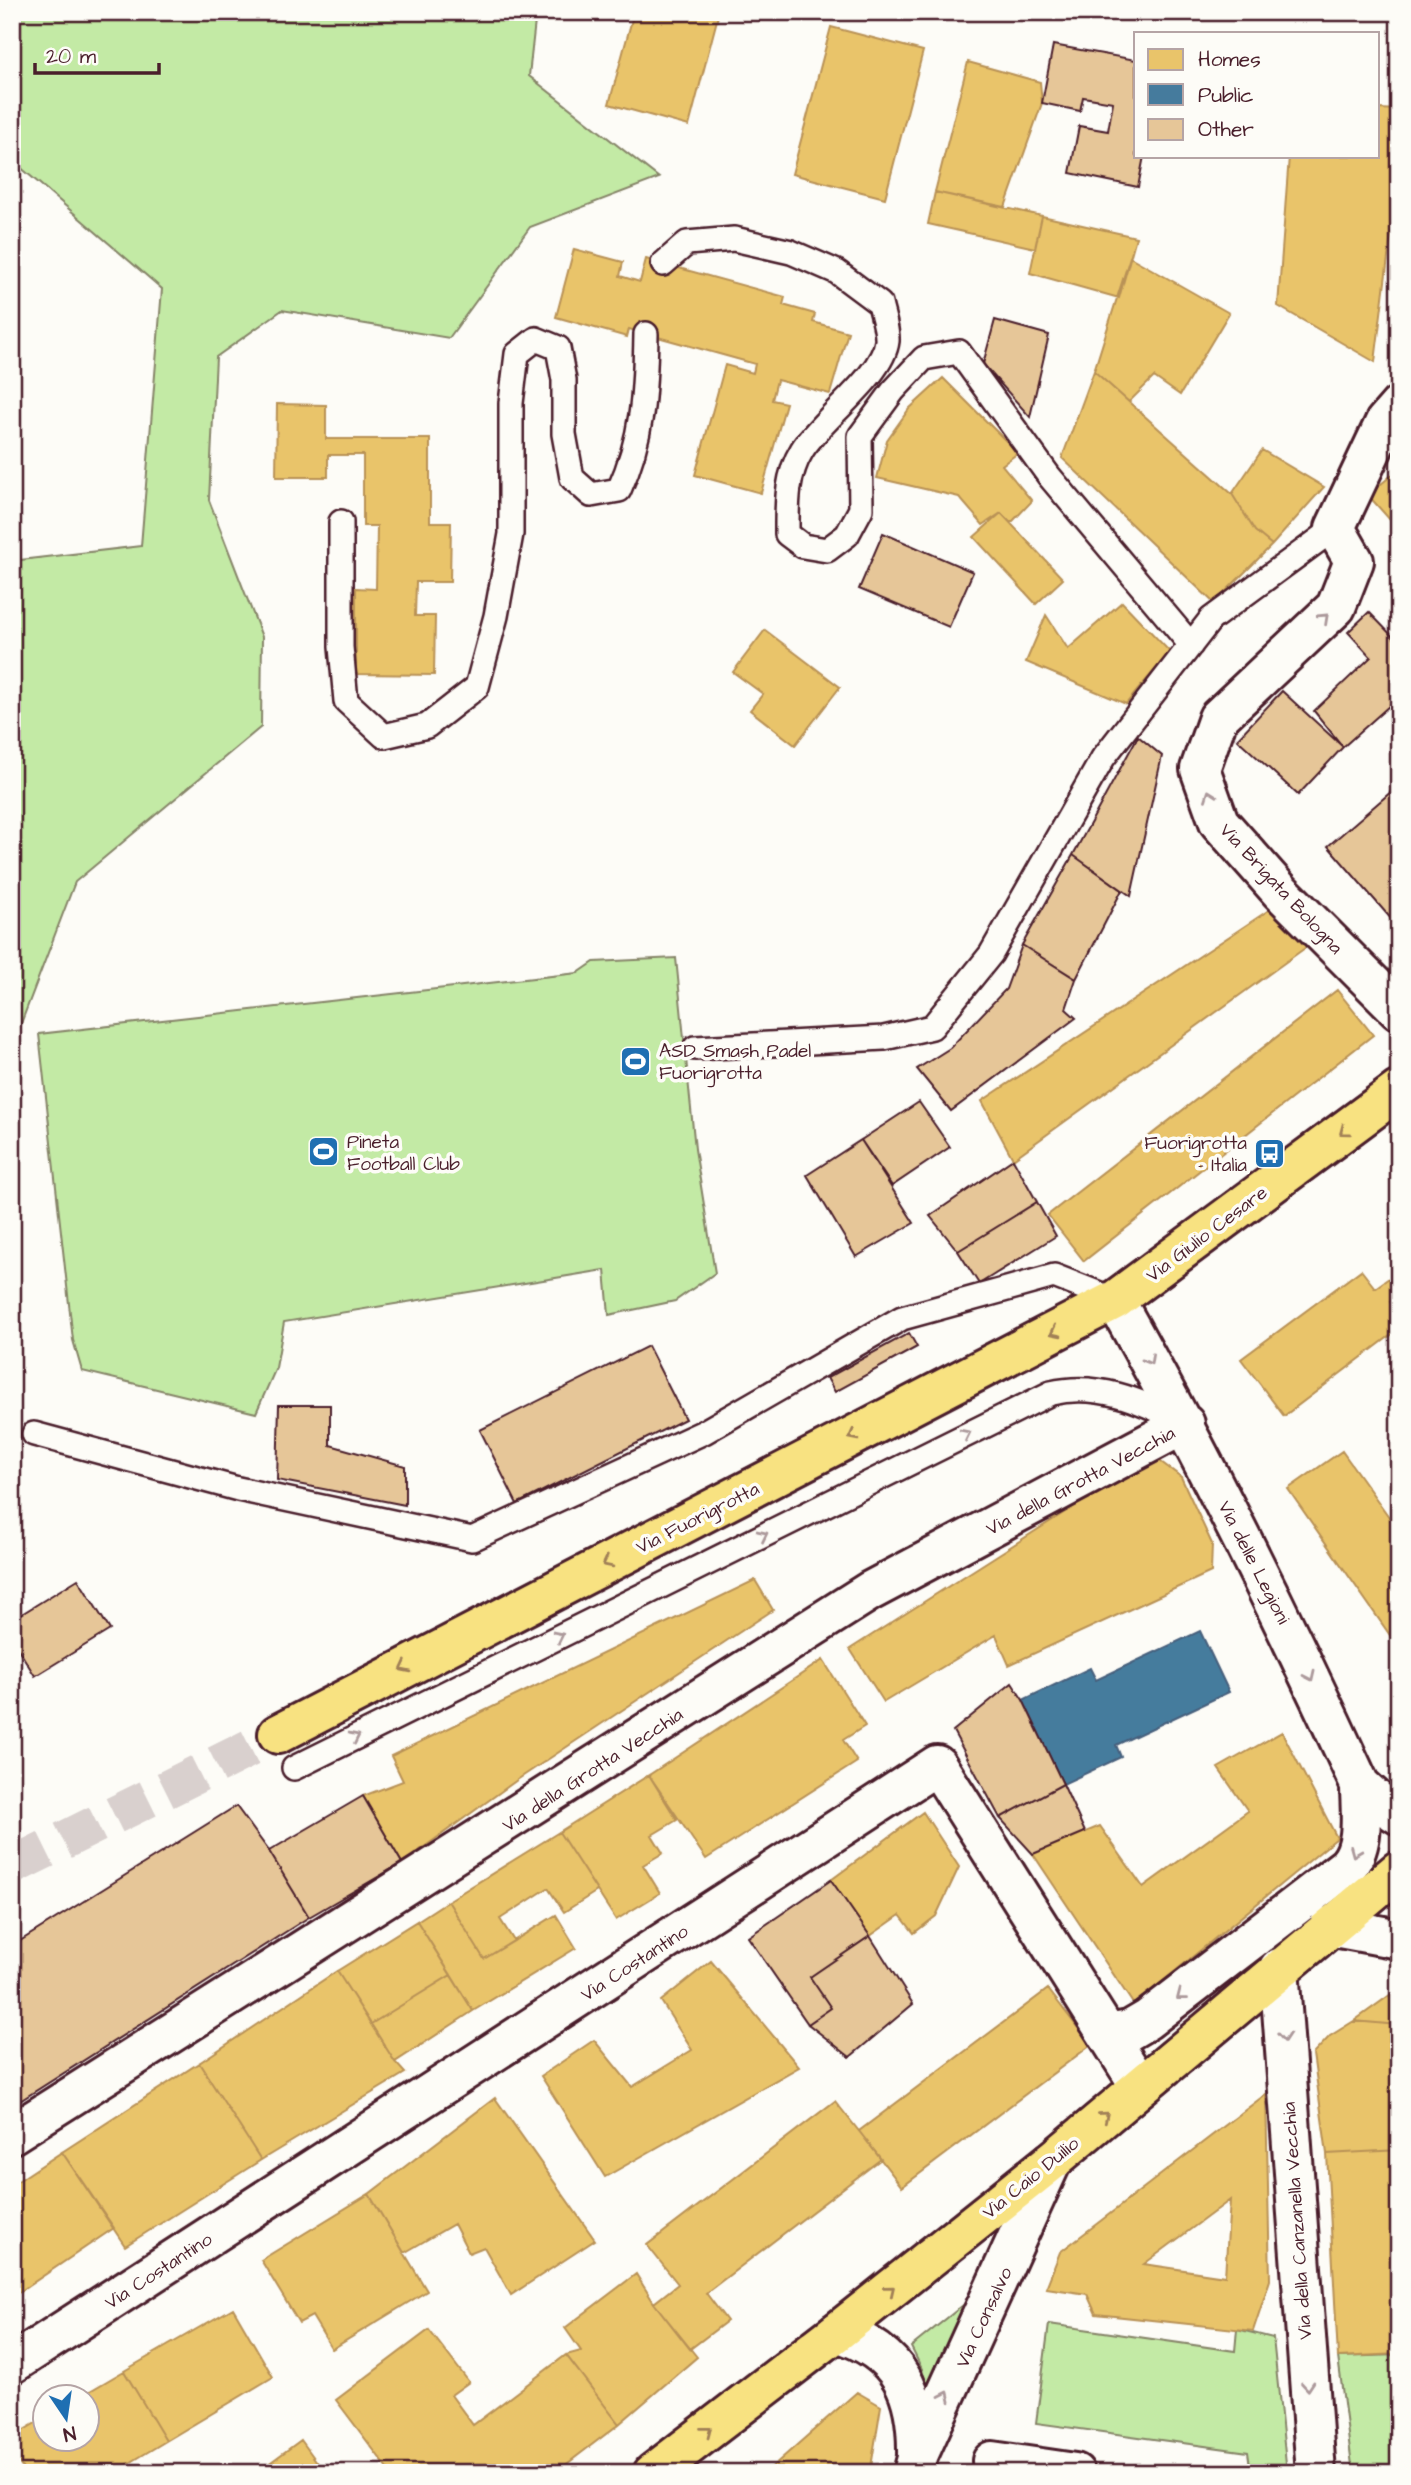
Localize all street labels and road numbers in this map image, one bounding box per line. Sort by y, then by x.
street label: Via Brigata Bologna [1212,818,1349,961]
street label: Via Giulio Cesare [1141,1180,1273,1289]
street label: Via della Grotta Vecchia [981,1420,1180,1543]
street label: Via Fuorigrotta [631,1476,765,1562]
street label: Via delle Legioni [1210,1496,1296,1630]
street label: Via della Grotta Vecchia [497,1701,689,1839]
street label: Via Costantino [576,1918,694,2008]
street label: Via della Canzanella Vecchia [1276,2101,1319,2341]
street label: Via Caio Duilio [977,2130,1085,2226]
street label: Via Costantino [100,2226,218,2316]
street label: Via Consalvo [949,2263,1020,2372]

